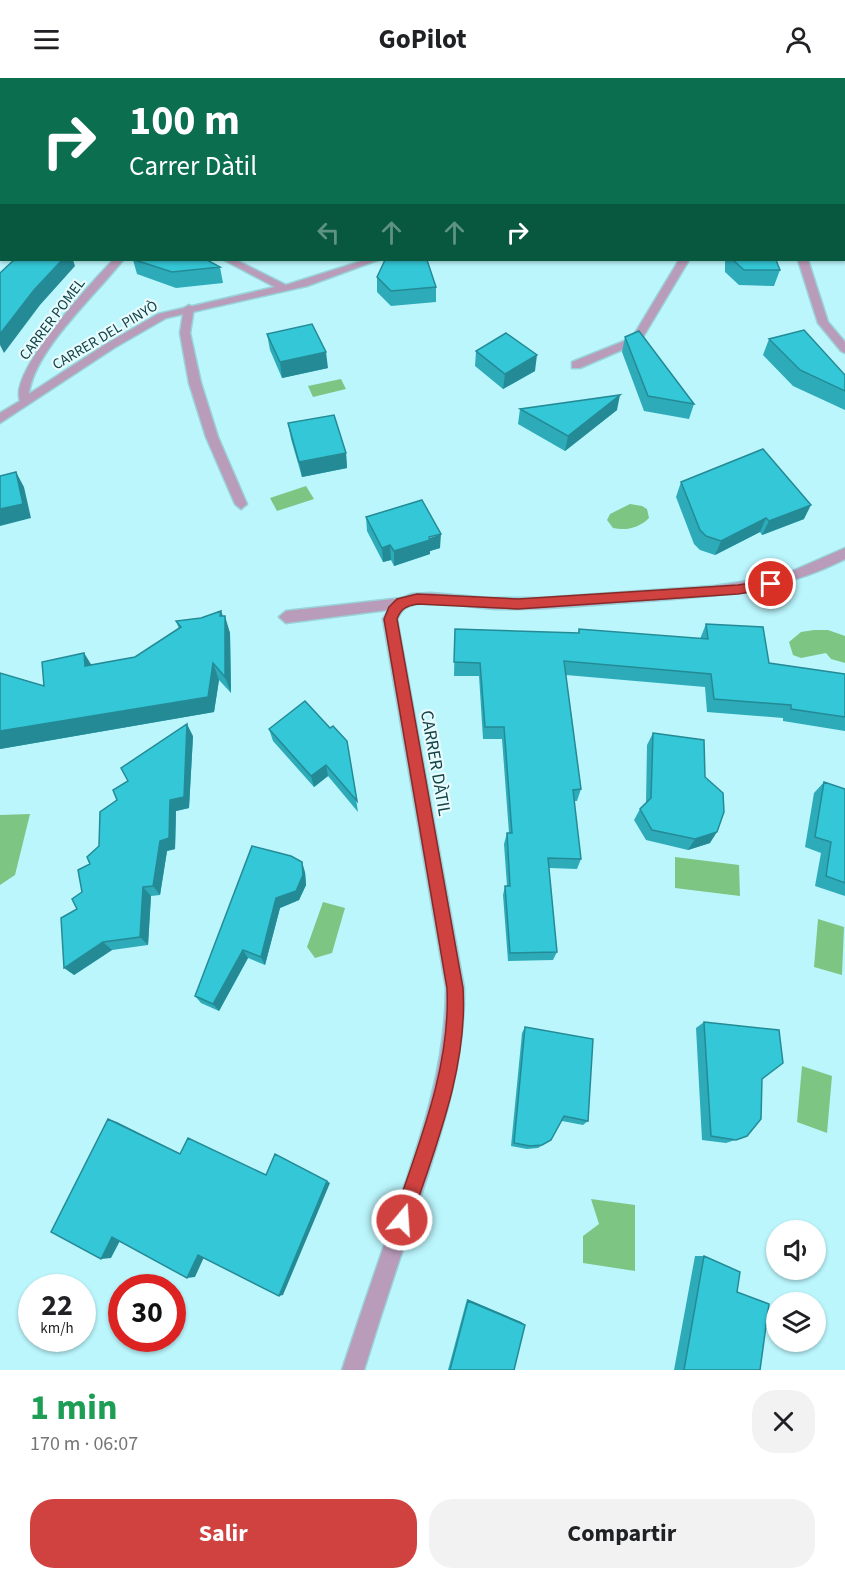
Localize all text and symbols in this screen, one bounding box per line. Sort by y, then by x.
text: GoPilot [378,20,467,59]
icon: menu [30,23,63,56]
icon: person [782,23,815,56]
text: 100 m [129,91,240,151]
icon: right [30,102,108,180]
text: Carrer Dàtil [129,147,257,186]
icon: left [312,216,345,249]
icon: ahead [375,216,408,249]
icon: ahead [438,216,471,249]
icon: right [501,216,534,249]
street label: CARRER POMEL [15,274,90,365]
street label: CARRER DEL PINYÒ [49,296,162,375]
pin [745,558,796,609]
icon: arrive [754,567,787,600]
street label: CARRER DÀTIL [414,708,457,818]
position arrow [370,1188,434,1252]
map controls [766,1220,826,1352]
button: sound [766,1220,826,1280]
speed limit sign: 30 [108,1274,186,1352]
text: 22 [41,1284,73,1327]
button: layers [766,1292,826,1352]
text: km/h [40,1318,74,1339]
text: 1 min [30,1382,118,1433]
button: close [752,1390,815,1453]
text: 170 m · 06:07 [30,1430,138,1458]
button: Salir [30,1499,417,1568]
button: Compartir [429,1499,815,1568]

